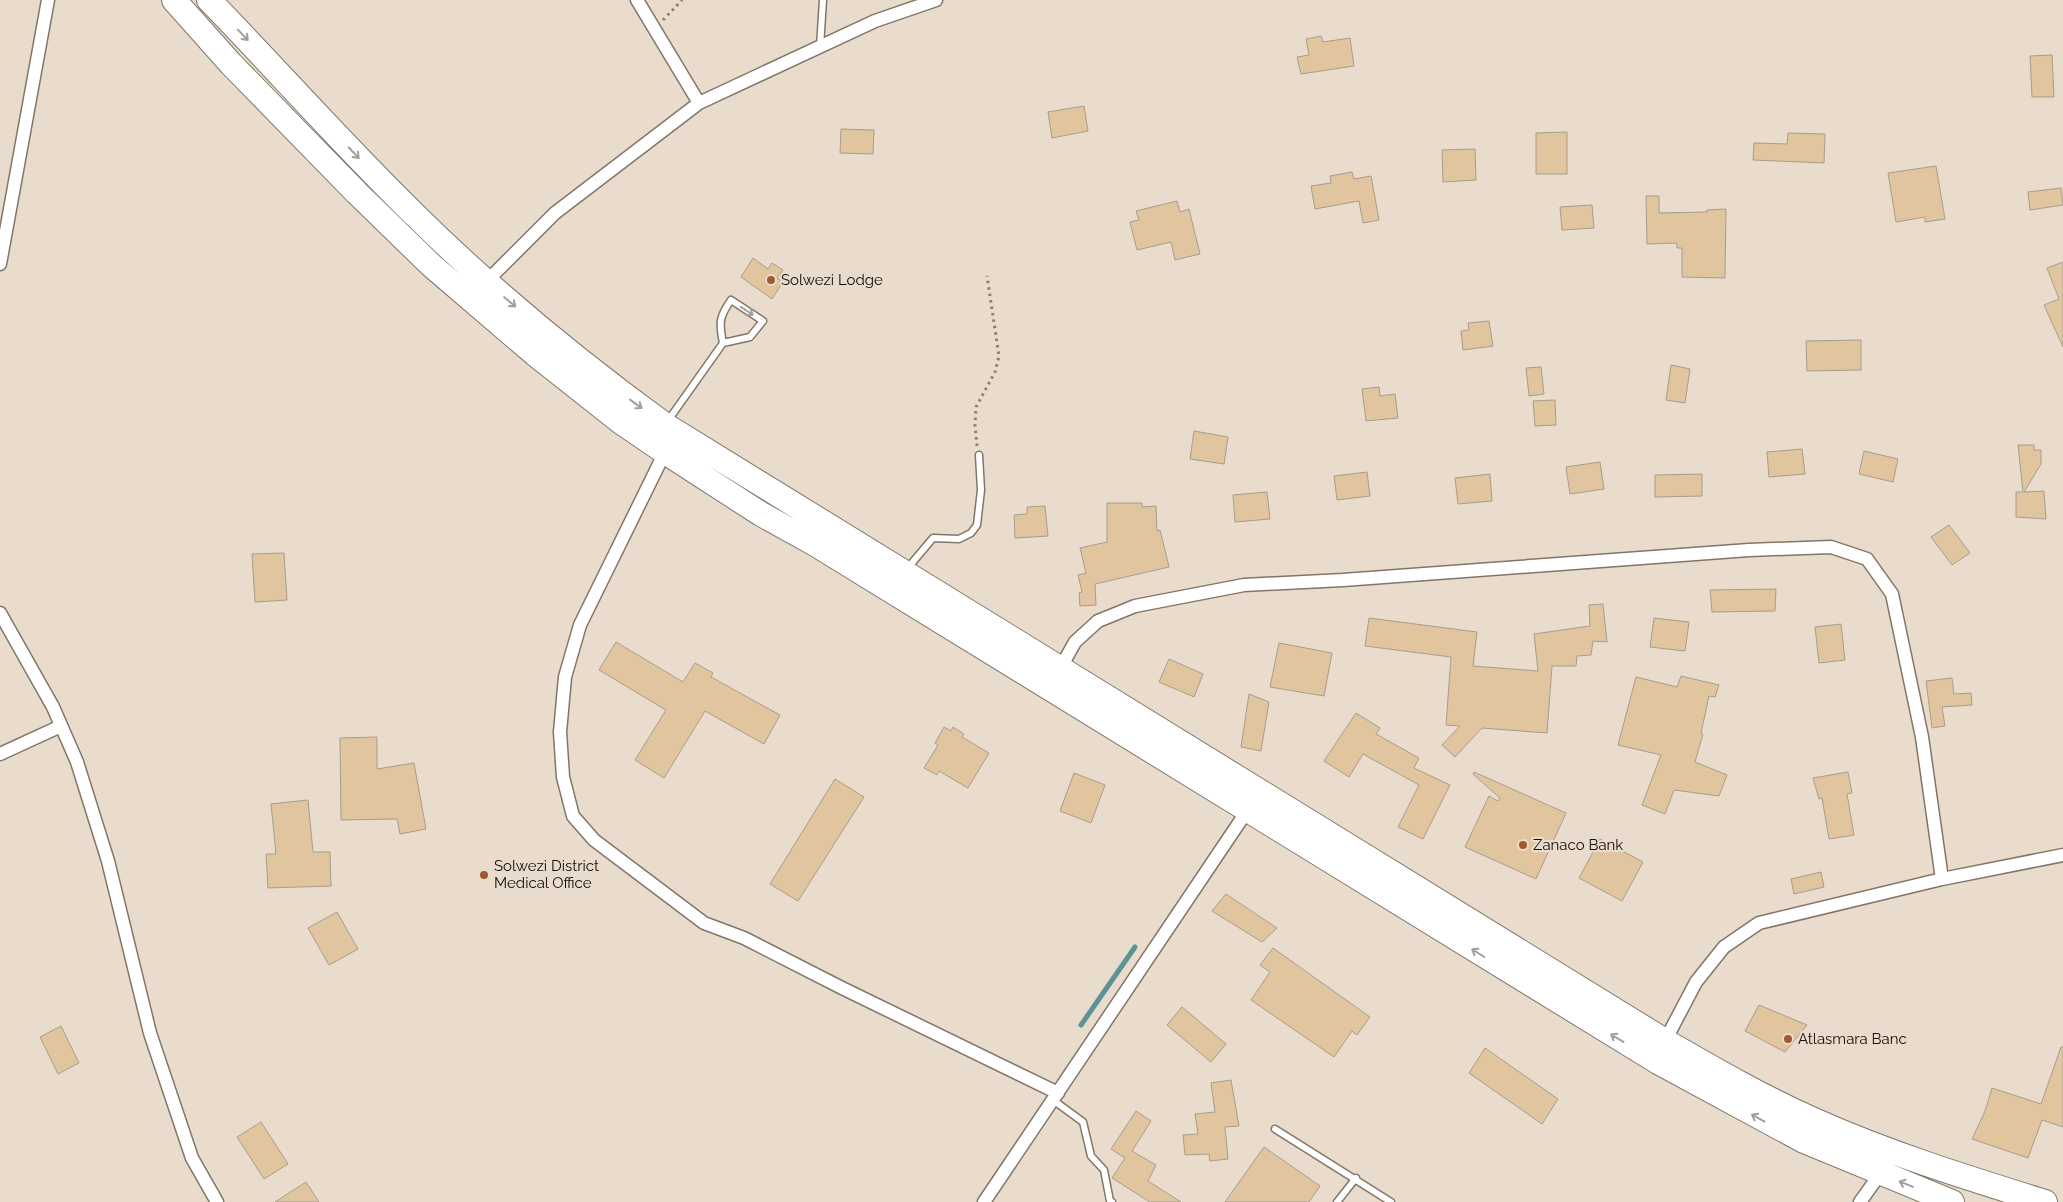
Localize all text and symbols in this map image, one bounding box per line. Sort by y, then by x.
one-way arrow [237,29,249,41]
one-way arrow [348,147,360,160]
place label: Solwezi Lodge [781,271,883,289]
marker: Solwezi Lodge [765,274,777,286]
one-way arrow [503,296,516,307]
one-way arrow [740,306,754,316]
one-way arrow [629,399,643,409]
place label: Zanaco Bank [1533,836,1623,854]
marker: Zanaco Bank [1517,839,1529,851]
place label: Solwezi District Medical Office [494,857,599,892]
marker: Solwezi District Medical Office [478,869,490,881]
one-way arrow [1472,947,1486,957]
place label: Atlasmara Banc [1798,1030,1907,1048]
one-way arrow [1610,1032,1624,1042]
marker: Atlasmara Banc [1782,1033,1794,1045]
one-way arrow [1751,1113,1766,1122]
one-way arrow [1899,1179,1914,1188]

